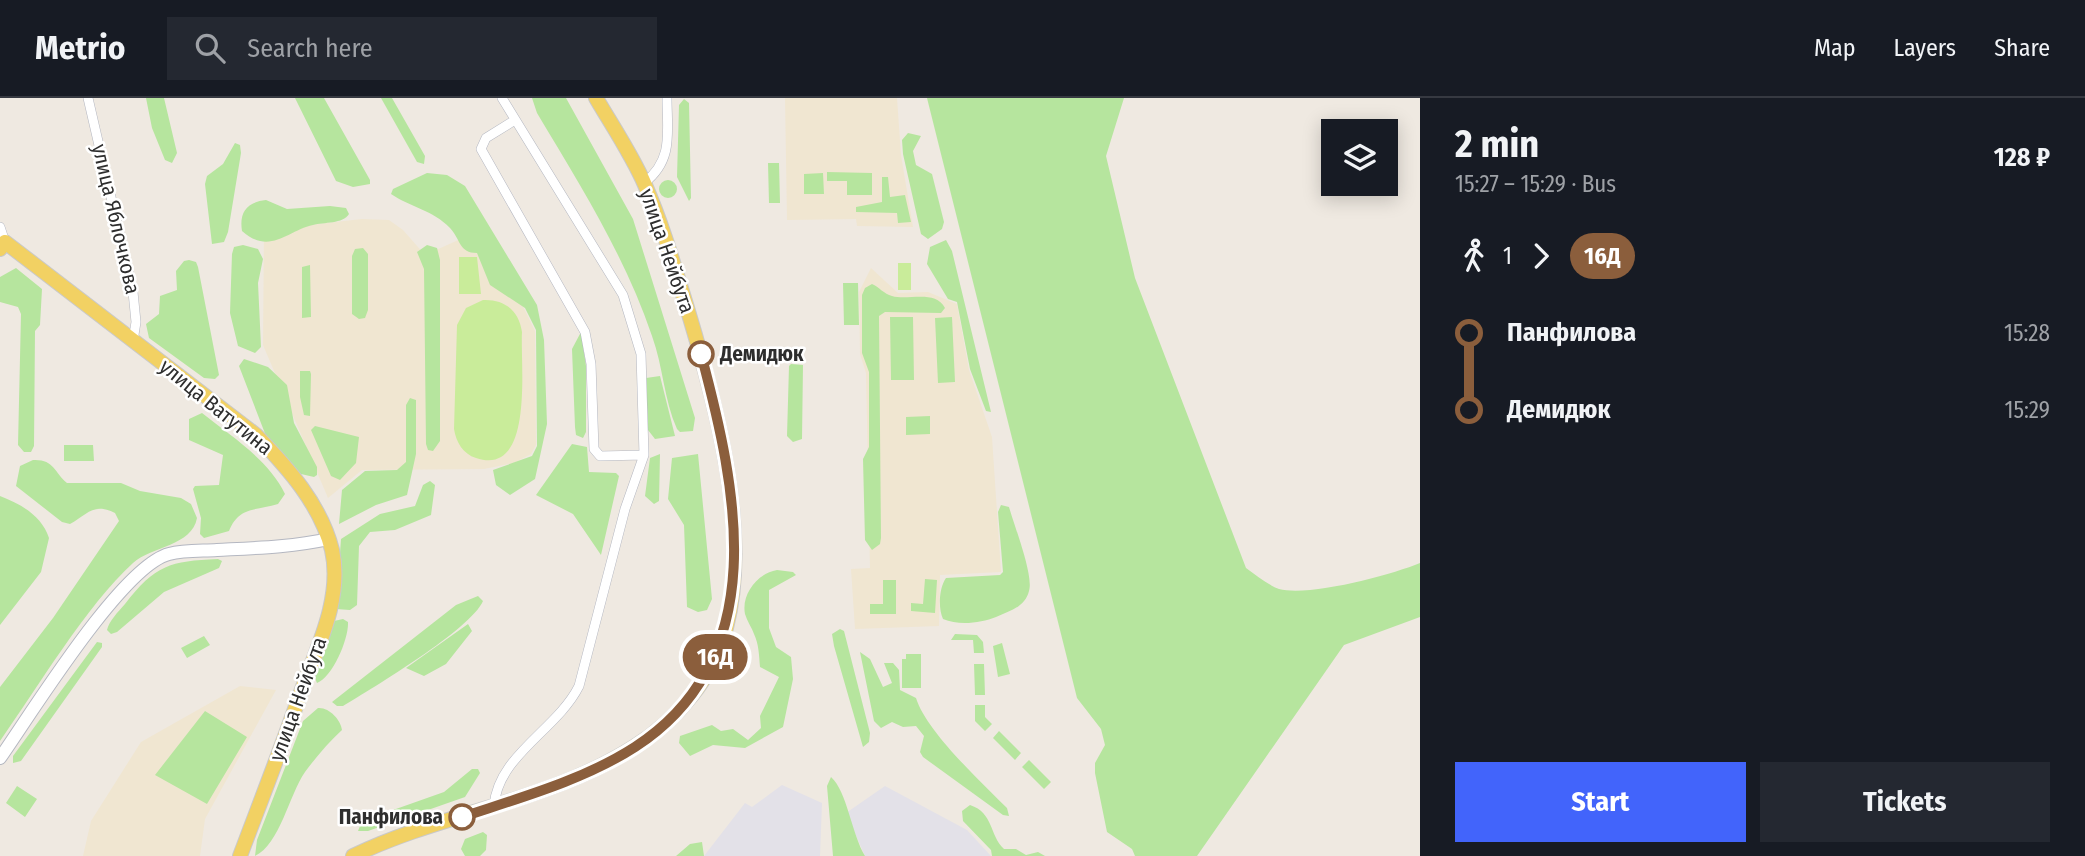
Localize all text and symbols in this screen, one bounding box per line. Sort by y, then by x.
search box [167,17,657,80]
text: Metrio [35,28,125,68]
icon: search [191,29,229,67]
text: Search here [247,33,373,64]
text: Map [1814,34,1856,62]
text: Layers [1894,34,1956,62]
text: Share [1994,34,2050,62]
map controls [1321,119,1398,196]
button: layers [1321,119,1398,196]
text: 2 min [1455,121,1539,167]
street label: улица Яблочкова [86,141,146,297]
text: 128 ₽ [1994,142,2050,173]
text: 15:27 – 15:29 · Bus [1455,170,1616,198]
street label: улица Нейбута [634,185,700,317]
icon: walk [1455,237,1493,275]
icon: forward [1522,237,1560,275]
text: 1 [1503,242,1512,270]
text: 16Д [1584,242,1621,270]
text: Панфилова [1507,317,1636,348]
text: 15:28 [2004,319,2050,347]
marker: Демидюк [688,341,714,367]
place label: Демидюк [719,341,804,367]
street label: улица Ватутина [154,353,278,461]
text: Демидюк [1507,394,1611,425]
text: 15:29 [2004,396,2050,424]
street label: улица Нейбута [264,633,332,765]
line badge: 16Д [675,634,755,680]
text: 16Д [697,643,733,671]
button: Start [1455,762,1746,842]
button: Tickets [1760,762,2050,842]
place label: Панфилова [339,804,443,830]
marker: Панфилова [449,804,475,830]

